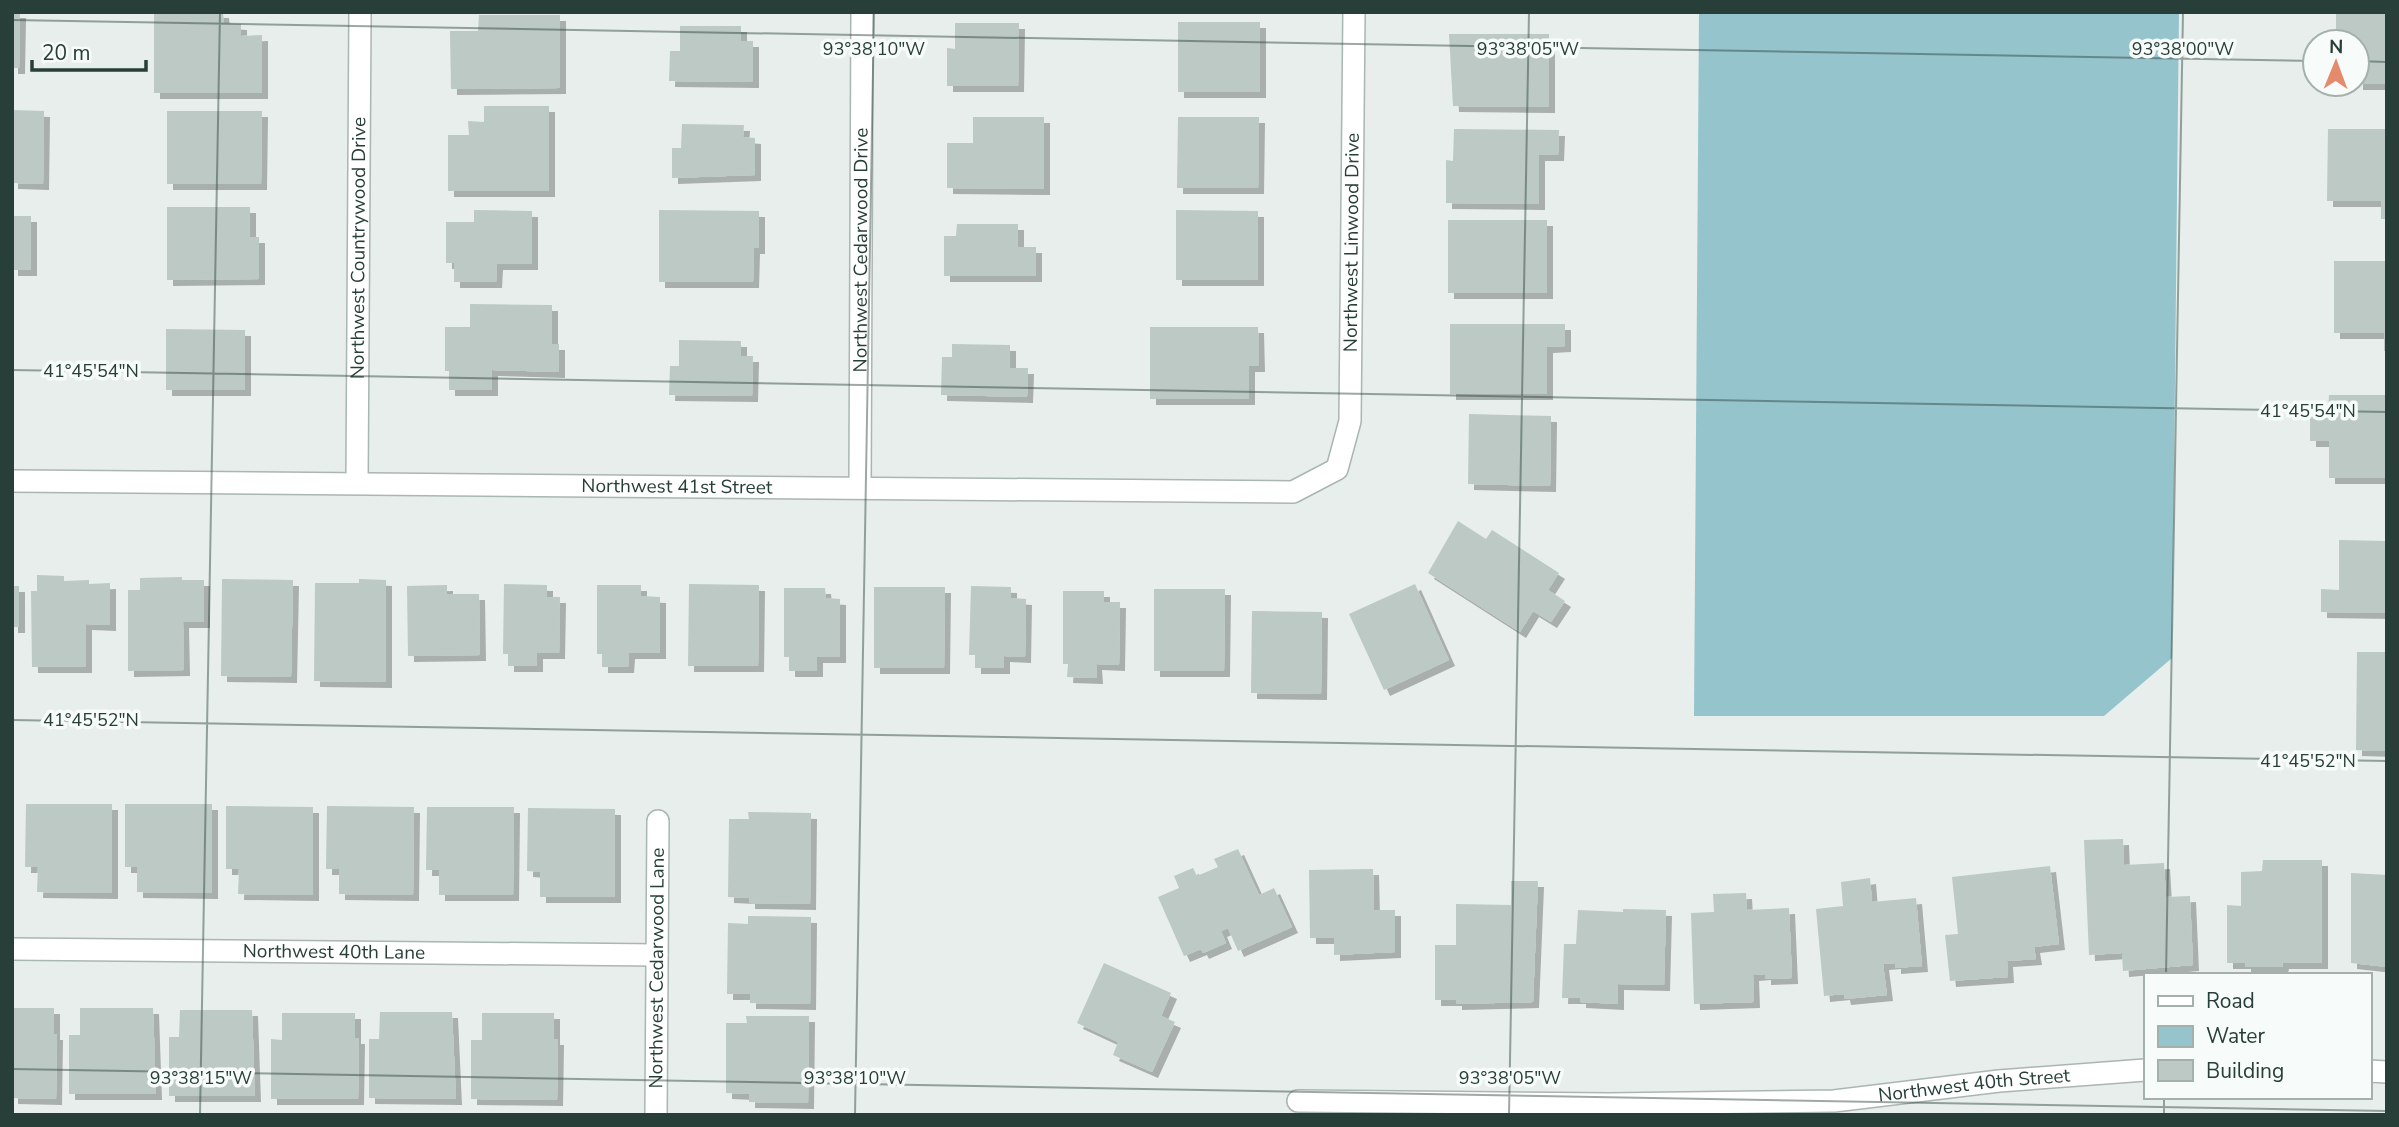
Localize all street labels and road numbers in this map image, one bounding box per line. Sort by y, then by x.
street label: Northwest Countrywood Drive [345,117,372,379]
street label: Northwest Cedarwood Drive [847,128,875,372]
street label: Northwest Linwood Drive [1338,133,1366,352]
street label: Northwest 41st Street [581,473,773,501]
street label: Northwest Cedarwood Lane [643,847,671,1089]
street label: Northwest 40th Lane [243,938,425,966]
street label: Northwest 40th Street [1877,1063,2071,1109]

